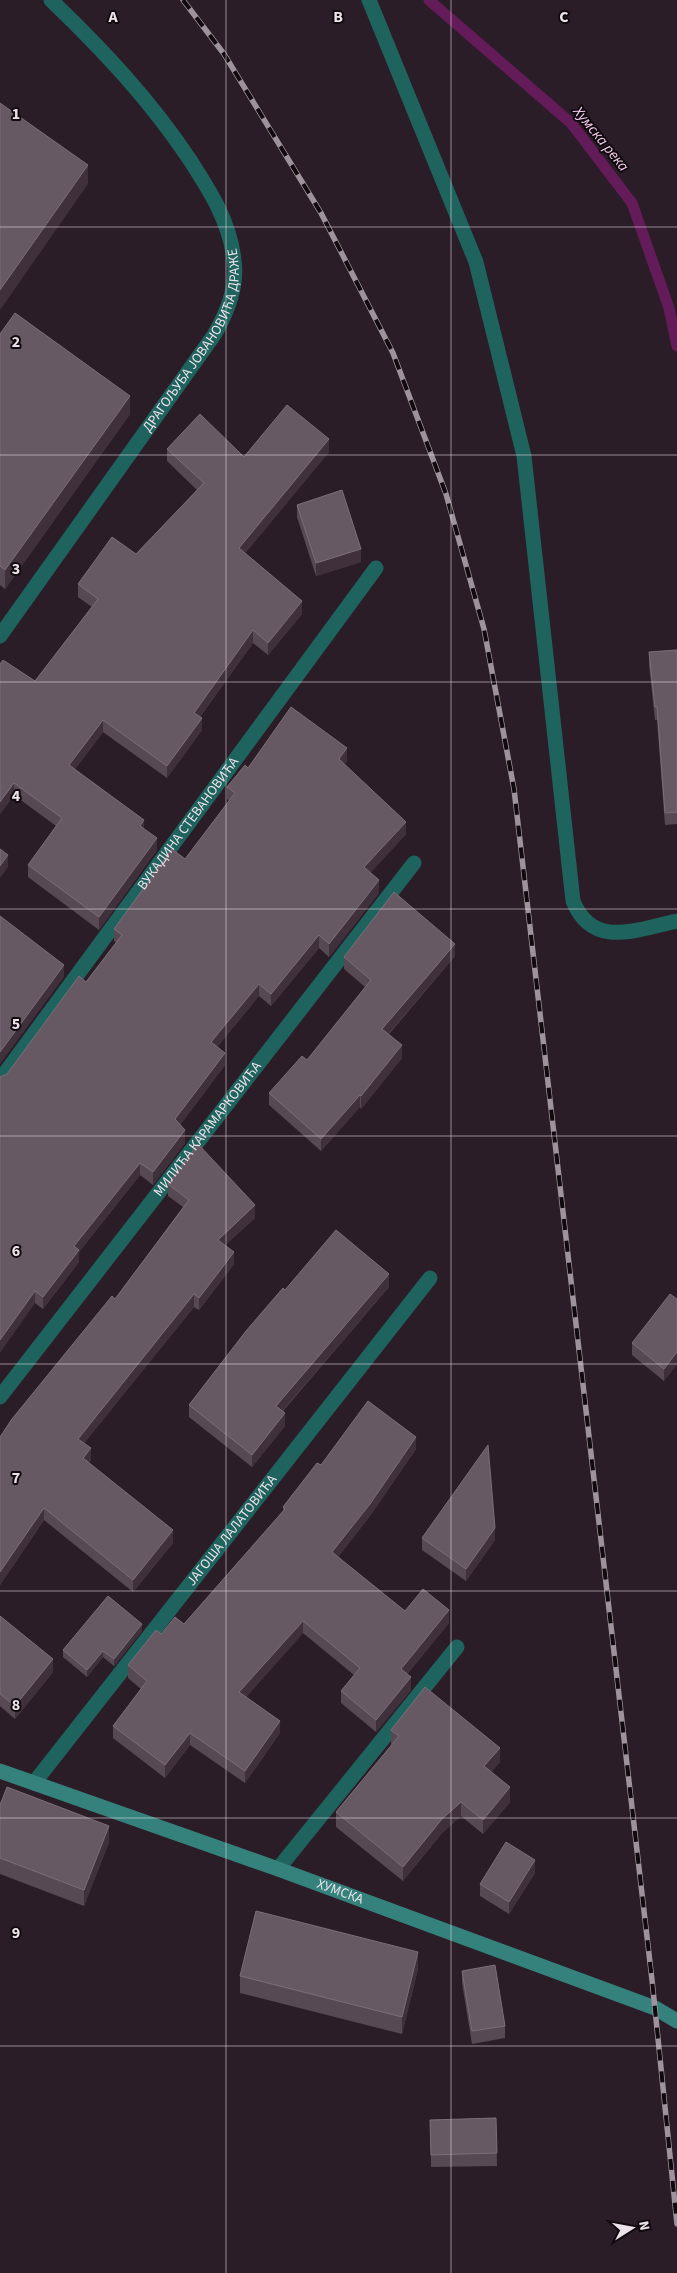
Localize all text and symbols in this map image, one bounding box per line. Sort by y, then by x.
text: A [107,6,118,28]
text: B [333,6,343,28]
text: C [559,6,569,28]
water label: Хумска река [568,101,634,176]
text: 1 [12,103,20,125]
street label: ДРАГОЉУБА ЈОВАНОВИЋА ДРАЖЕ [138,247,245,436]
text: 2 [12,331,20,353]
text: 3 [12,558,20,580]
street label: ВУКАДИНА СТЕВАНОВИЋА [133,753,244,894]
text: 4 [12,785,21,807]
text: 5 [12,1013,20,1035]
street label: МИЛИЋА КАРАМАРКОВИЋА [149,1057,267,1201]
text: 6 [12,1240,20,1262]
text: 7 [12,1467,20,1489]
street label: ЈАГОША ЛАЛАТОВИЋА [182,1470,282,1590]
text: 8 [12,1694,20,1716]
street label: ХУМСКА [314,1874,367,1910]
text: 9 [12,1922,20,1944]
north arrow [607,2203,657,2253]
text: N [633,2219,654,2232]

